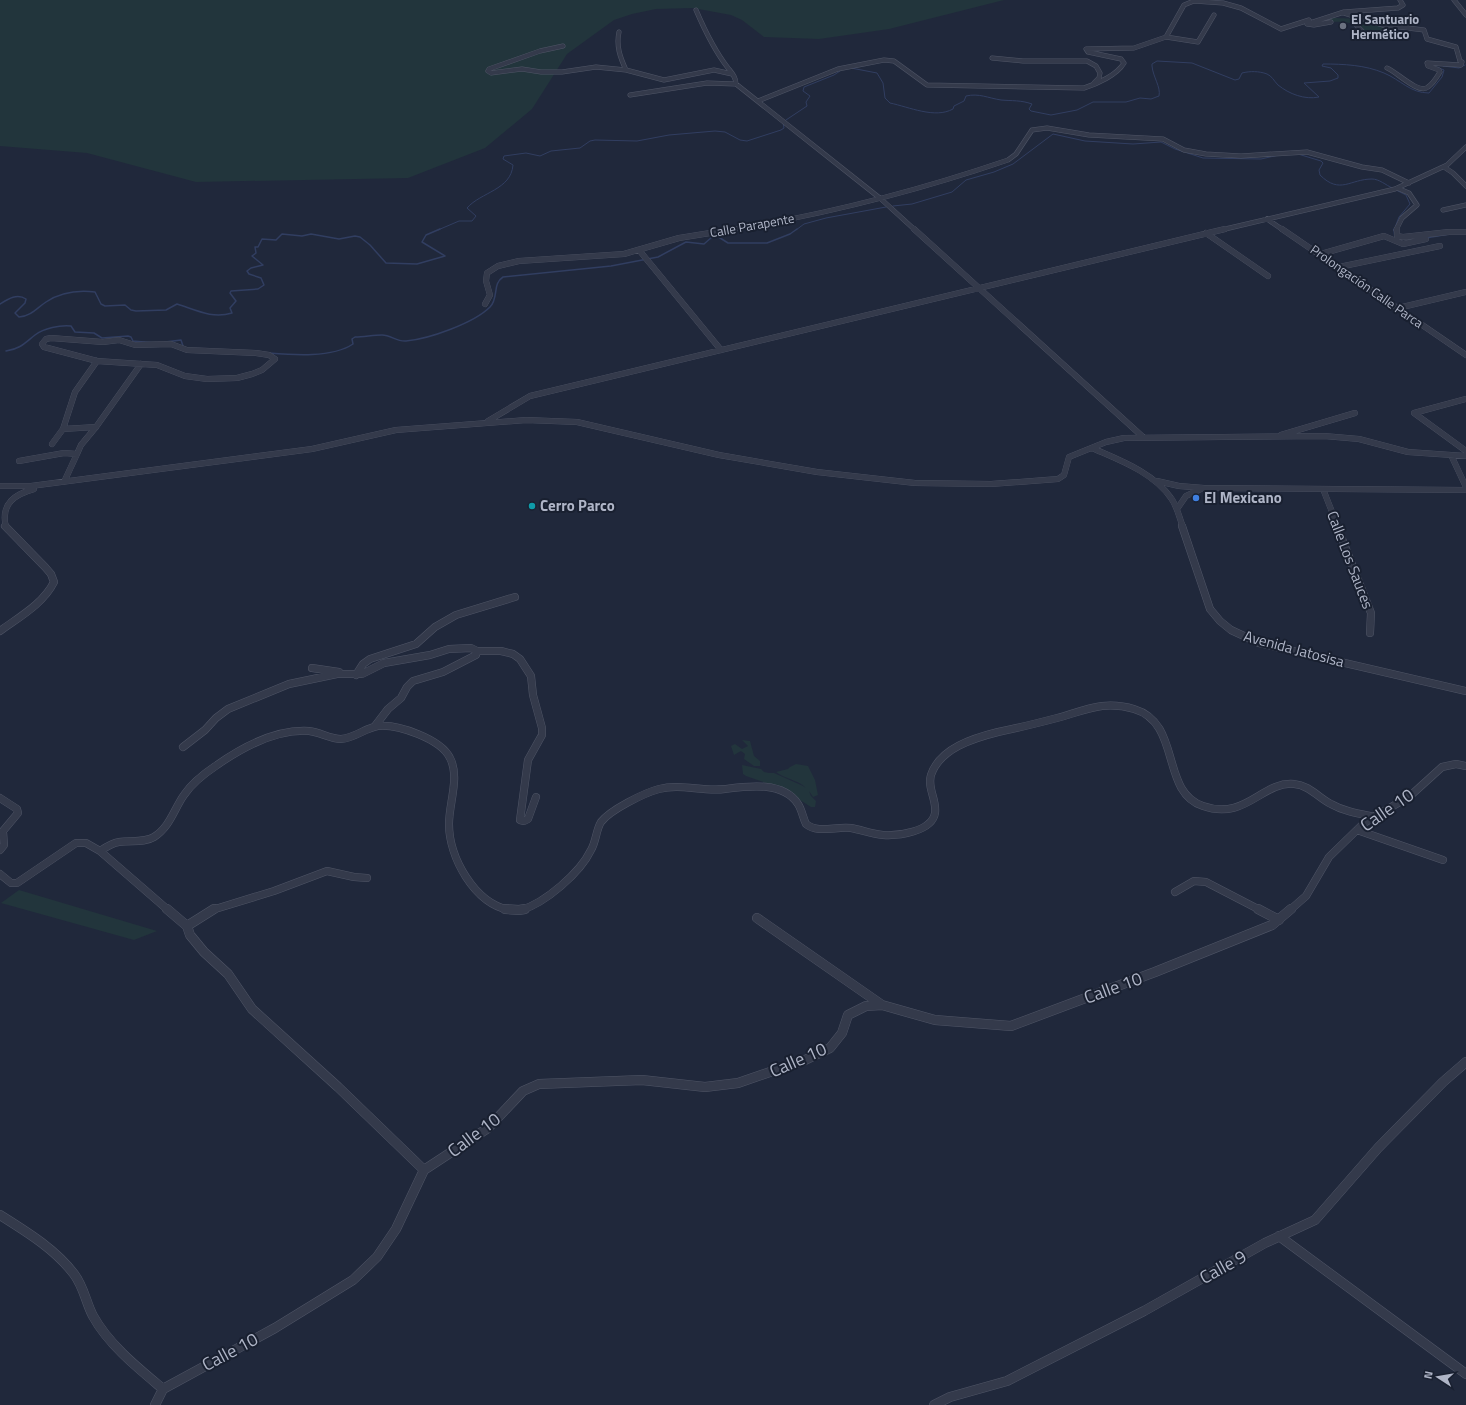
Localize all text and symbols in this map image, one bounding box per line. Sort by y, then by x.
place label: El Santuario Hermético [1351,9,1419,44]
marker: El Santuario Hermético [1338,21,1348,31]
street label: Calle Parapente [708,208,796,242]
street label: Prolongación Calle Parca [1306,239,1428,333]
place label: El Mexicano [1204,486,1282,509]
marker: El Mexicano [1191,493,1201,503]
place label: Cerro Parco [540,494,615,517]
marker: Cerro Parco [527,501,537,511]
street label: Calle Los Sauces [1321,507,1380,612]
street label: Avenida Jatosisa [1241,624,1347,673]
street label: Calle 10 [1354,781,1419,838]
street label: Calle 10 [1080,965,1146,1011]
street label: Calle 10 [765,1035,831,1084]
street label: Calle 10 [441,1106,506,1164]
street label: Calle 9 [1194,1243,1251,1291]
street label: Calle 10 [197,1325,263,1378]
north arrow [1418,1357,1458,1397]
text: N [1420,1370,1437,1380]

